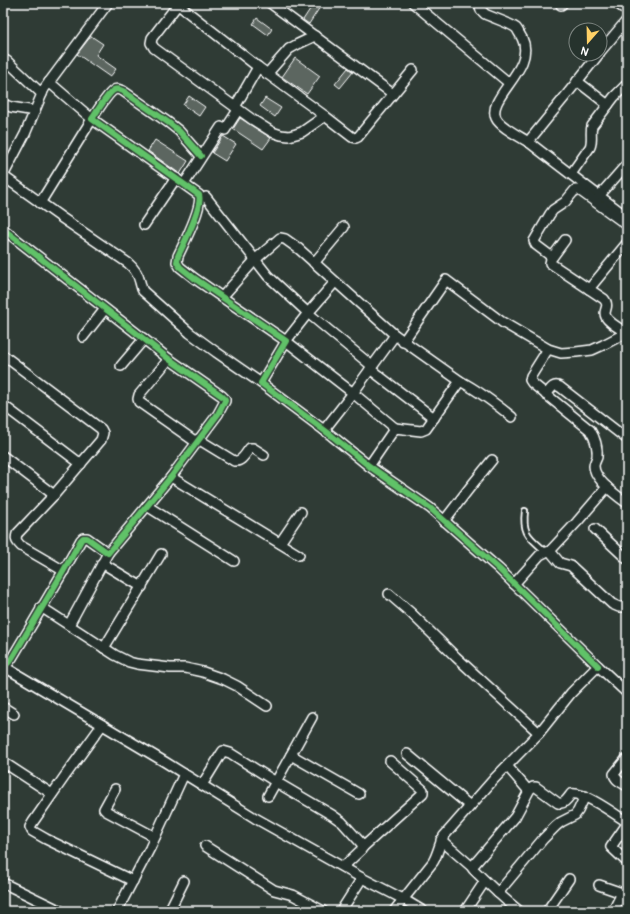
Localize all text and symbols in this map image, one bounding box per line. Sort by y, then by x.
north arrow [568,22,608,62]
text: N [579,43,590,58]

